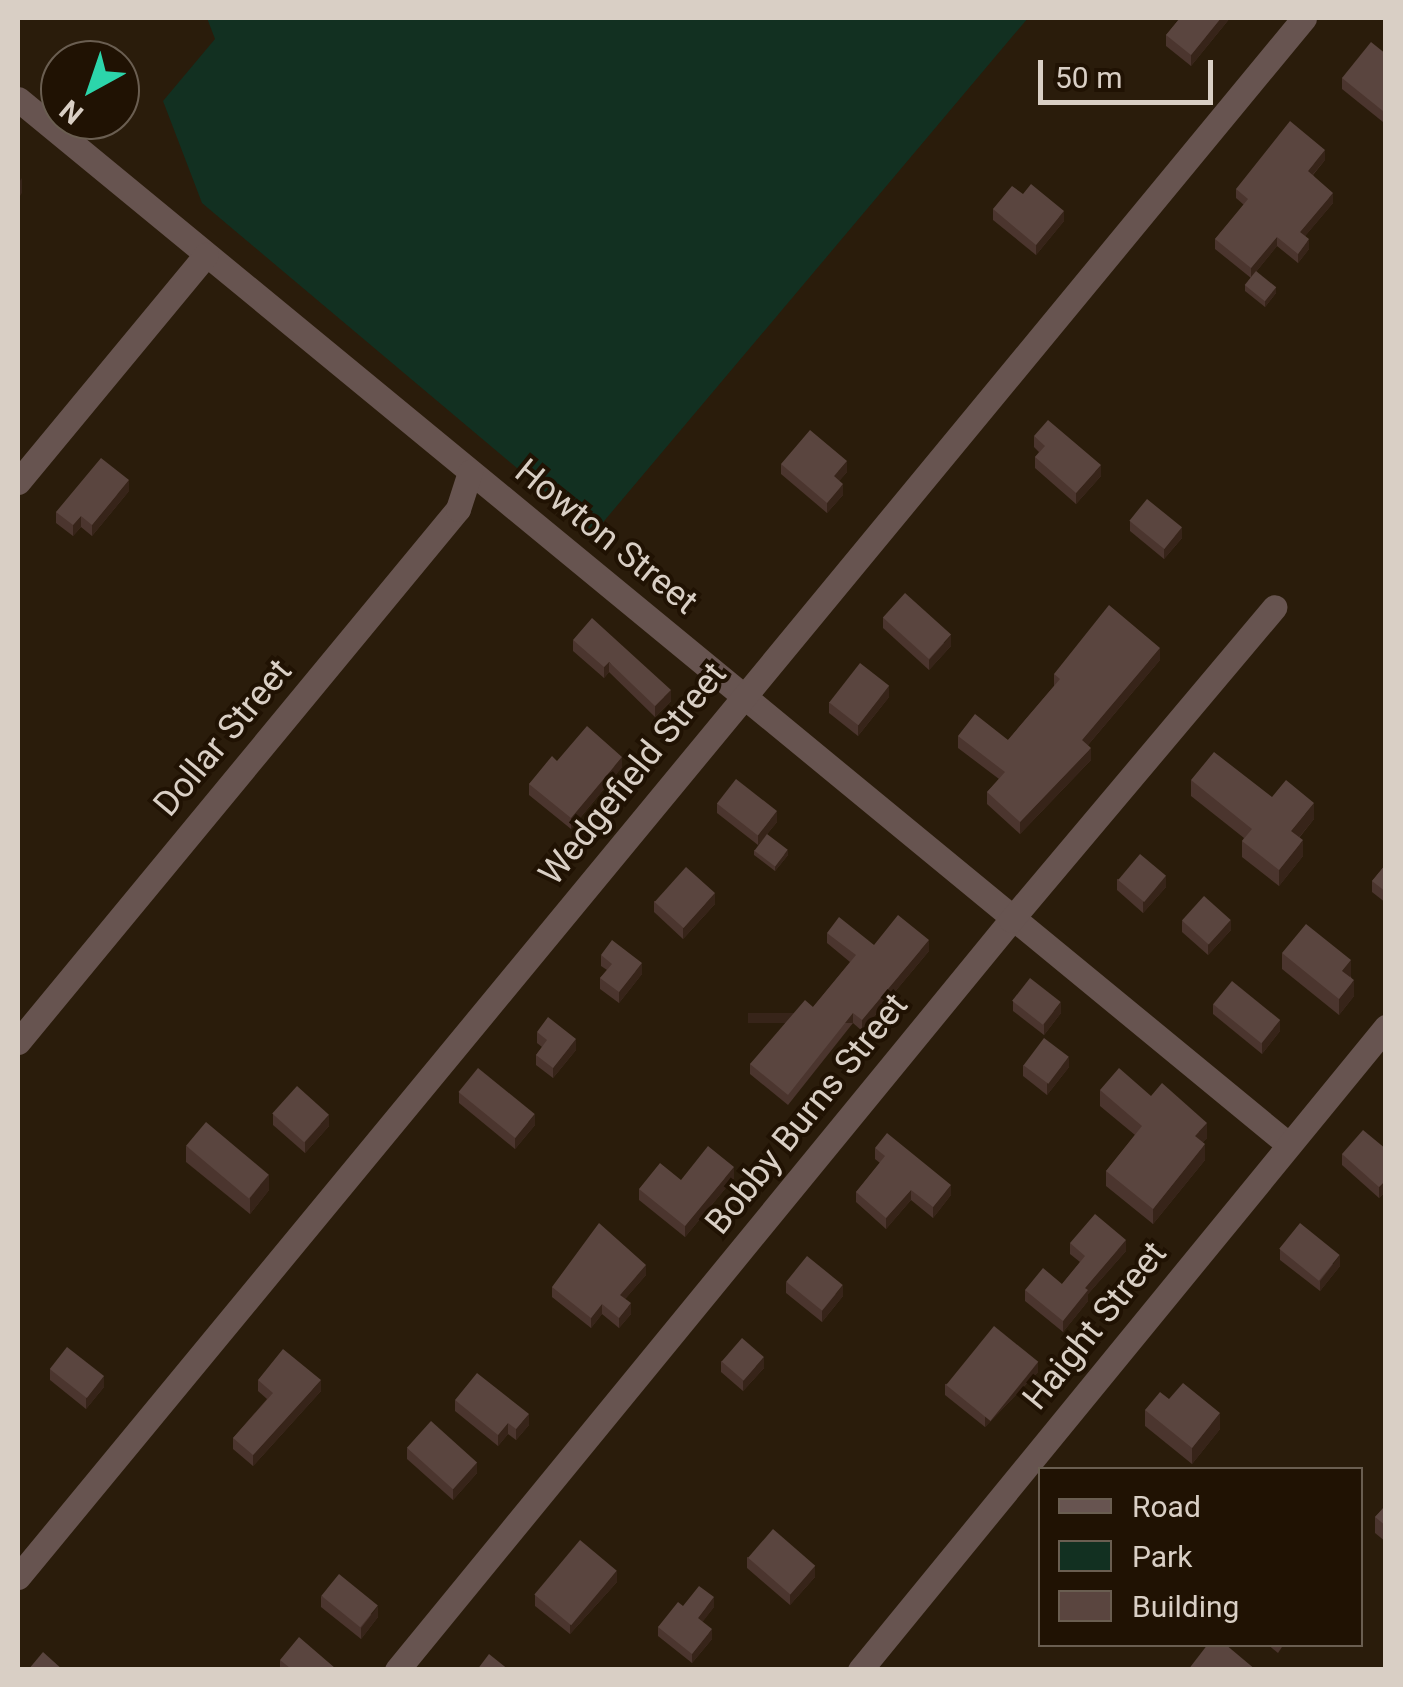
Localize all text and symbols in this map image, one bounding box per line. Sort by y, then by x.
north arrow [40,40,140,140]
scale bar [1043,40,1218,102]
text: 50 m [1055,60,1122,95]
text: N [54,93,90,131]
street label: Howton Street [506,451,706,623]
street label: Dollar Street [145,651,301,825]
street label: Wedgefield Street [530,654,736,894]
street label: Bobby Burns Street [697,985,917,1243]
street label: Haight Street [1015,1234,1175,1418]
legend [1038,1467,1363,1647]
text: Road [1132,1489,1201,1524]
text: Park [1132,1539,1192,1574]
text: Building [1132,1589,1239,1624]

